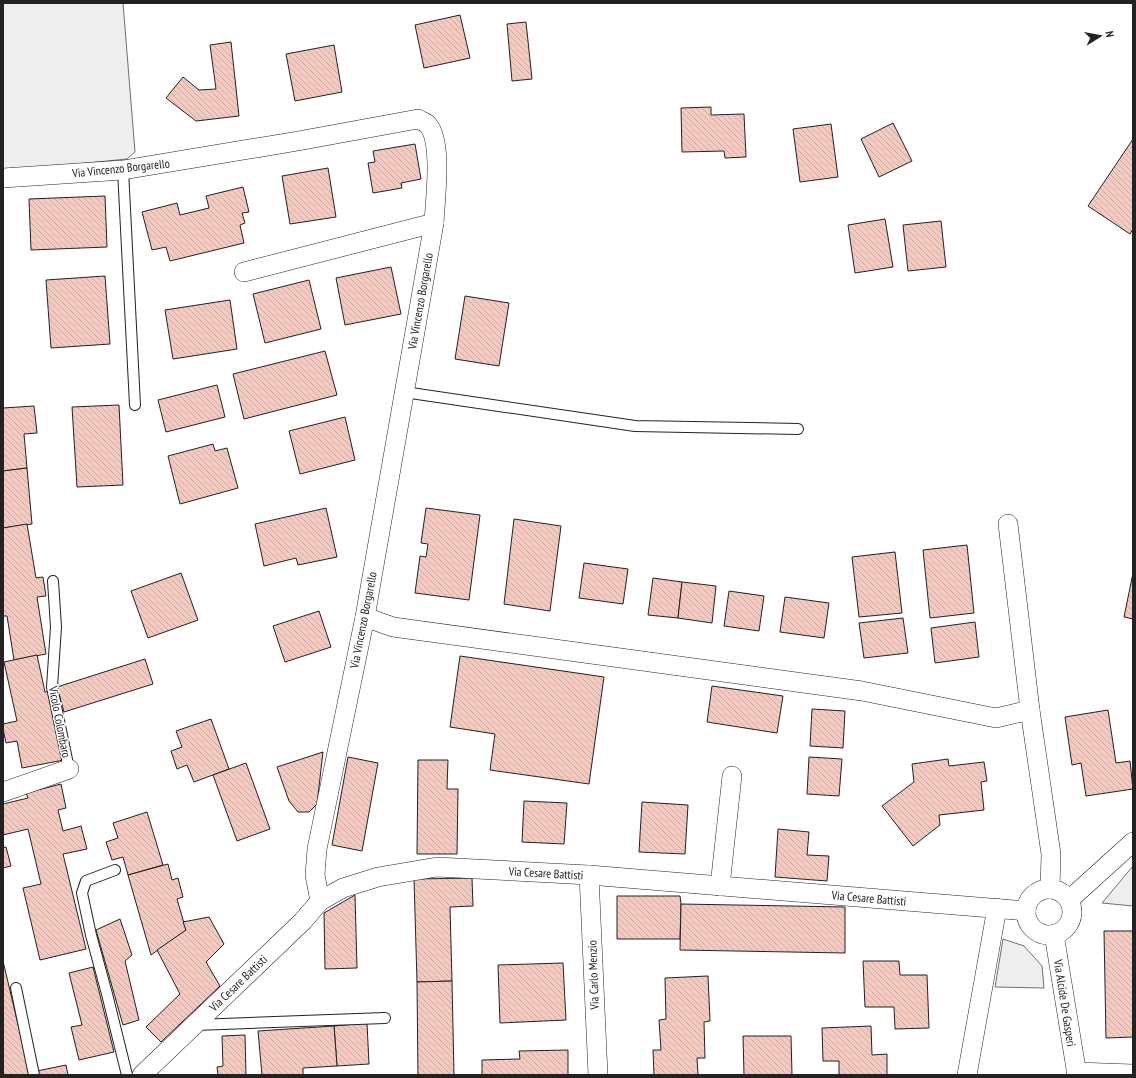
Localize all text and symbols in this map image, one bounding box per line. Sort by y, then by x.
north arrow [1080,16,1120,56]
text: N [1102,30,1117,38]
street label: Via Vincenzo Borgarello [71,155,170,181]
street label: Via Vincenzo Borgarello [404,251,436,352]
street label: Via Vincenzo Borgarello [346,570,380,670]
street label: Vicolo Colombaro [46,684,74,759]
street label: Via Cesare Battisti [507,863,584,882]
street label: Via Cesare Battisti [830,887,907,909]
street label: Via Carlo Menzio [584,940,602,1011]
street label: Via Cesare Battisti [205,952,270,1015]
street label: Via Alcide De Gasperi [1051,957,1079,1048]

